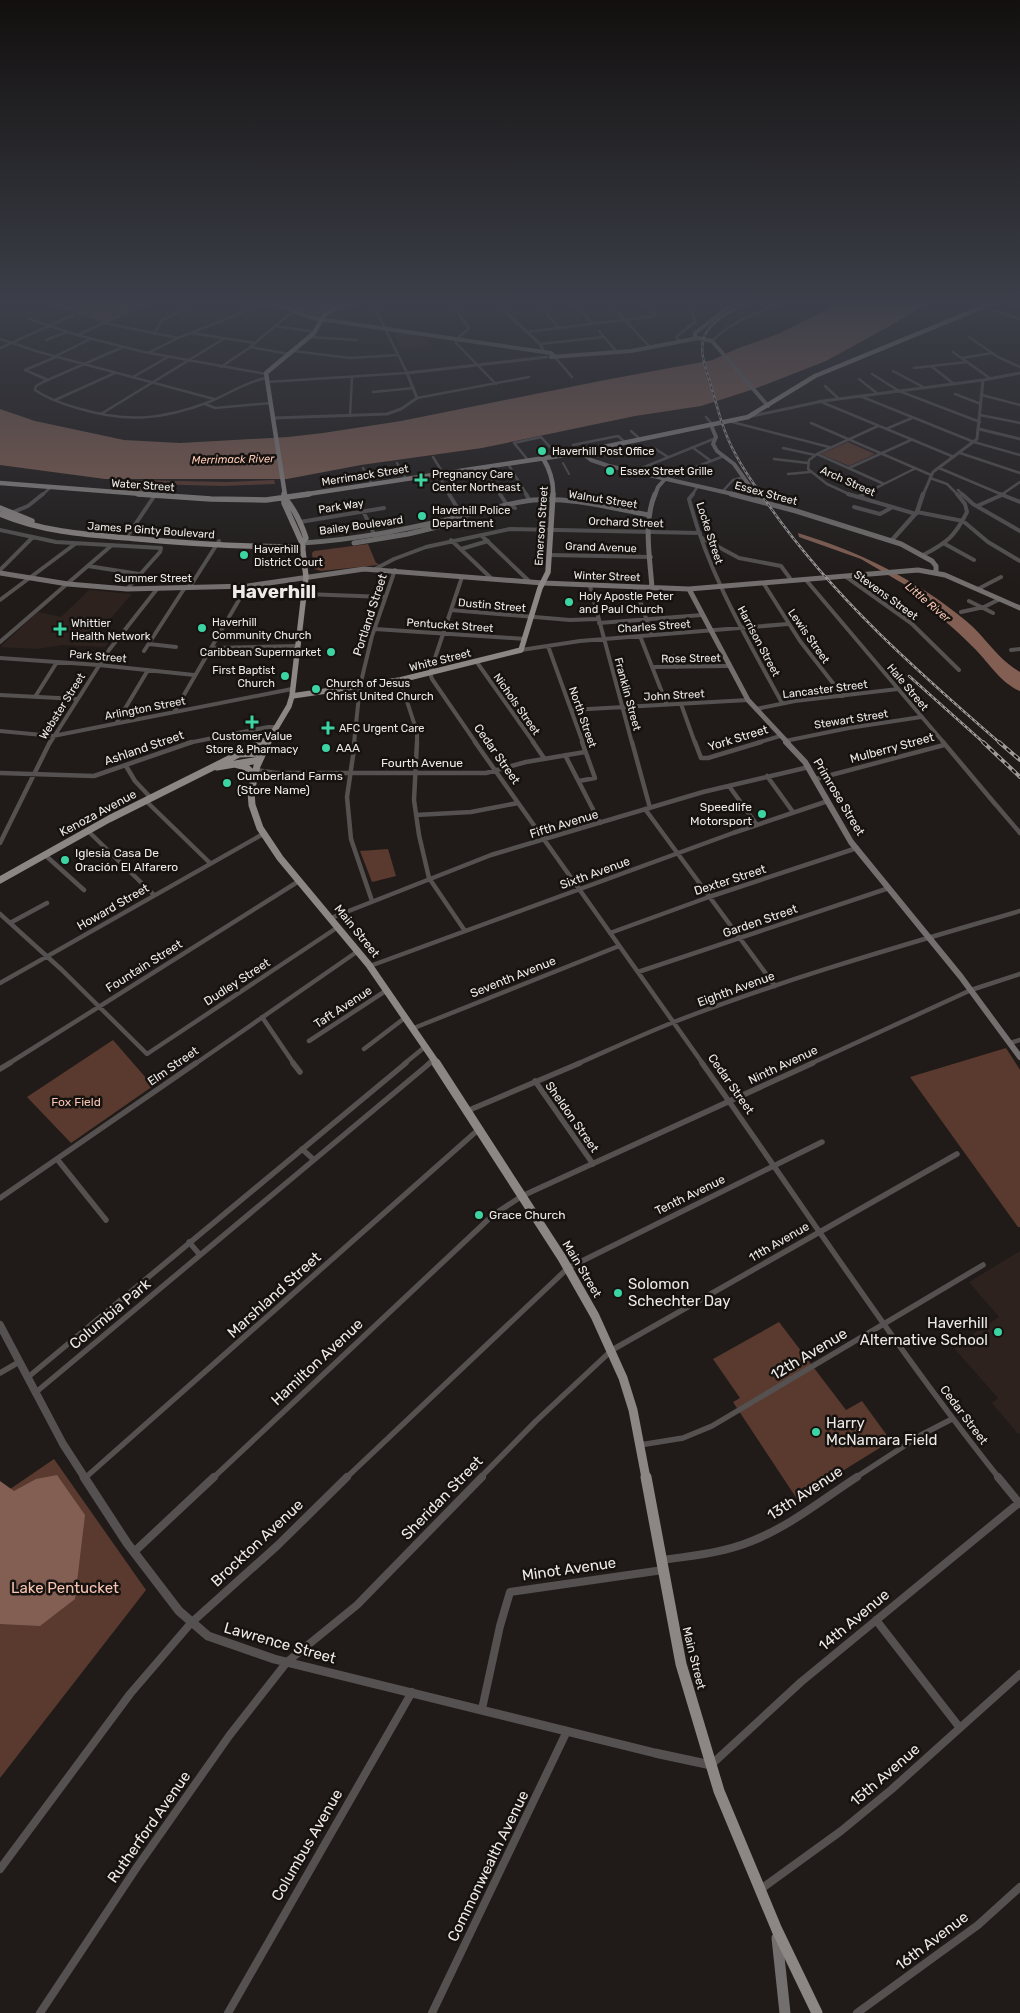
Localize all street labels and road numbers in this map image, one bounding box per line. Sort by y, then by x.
street label: Merrimack Street [321,462,410,489]
street label: Arch Street [818,464,878,500]
street label: Water Street [111,477,176,494]
street label: Essex Street [733,479,799,508]
street label: Emerson Street [532,485,551,566]
street label: Walnut Street [568,488,639,511]
street label: Park Way [317,496,365,517]
street label: Locke Street [693,500,726,567]
street label: Bailey Boulevard [318,513,404,538]
street label: Orchard Street [588,515,665,530]
street label: James P Ginty Boulevard [87,520,215,541]
street label: Grand Avenue [565,540,637,555]
street label: Stevens Street [851,568,921,623]
street label: Winter Street [573,569,641,584]
street label: Summer Street [114,572,193,585]
street label: Portland Street [350,572,390,658]
street label: Dustin Street [458,596,527,615]
street label: Harrison Street [734,604,783,679]
street label: Lewis Street [785,606,833,667]
street label: Pentucket Street [406,616,495,635]
street label: Charles Street [617,617,692,636]
street label: White Street [408,646,473,674]
street label: Park Street [69,648,128,666]
street label: Rose Street [661,651,722,666]
street label: Franklin Street [611,656,644,733]
street label: Hale Street [884,661,931,714]
street label: Webster Street [37,670,88,742]
street label: Nichols Street [491,671,543,738]
street label: Lancaster Street [782,678,869,701]
street label: North Street [566,685,599,750]
street label: John Street [643,687,706,704]
street label: Arlington Street [104,694,187,723]
street label: Stewart Street [813,707,890,732]
street label: Cedar Street [471,721,523,787]
street label: York Street [706,722,770,754]
street label: Ashland Street [102,728,186,768]
street label: Mulberry Street [848,730,936,766]
street label: Fourth Avenue [381,756,463,770]
street label: Primrose Street [810,756,868,838]
street label: Kenoza Avenue [57,787,139,839]
street label: Fifth Avenue [528,807,600,841]
street label: Sixth Avenue [558,854,632,892]
street label: Dexter Street [692,862,768,898]
street label: Howard Street [75,881,152,933]
street label: Main Street [331,902,383,960]
street label: Garden Street [721,902,799,940]
street label: Fountain Street [103,937,185,995]
street label: Seventh Avenue [468,953,558,1001]
street label: Dudley Street [201,955,273,1009]
street label: Eighth Avenue [695,968,777,1009]
street label: Taft Avenue [311,983,375,1031]
street label: Elm Street [145,1043,201,1089]
street label: Ninth Avenue [746,1043,820,1087]
street label: Cedar Street [705,1051,757,1117]
street label: Sheldon Street [542,1079,602,1155]
street label: Tenth Avenue [653,1172,728,1218]
street label: 11th Avenue [747,1219,812,1265]
street label: Main Street [560,1238,605,1300]
street label: Marshland Street [224,1248,325,1342]
street label: Columbia Park [66,1275,154,1353]
street label: Hamilton Avenue [267,1315,367,1409]
street label: 12th Avenue [767,1324,851,1384]
street label: Cedar Street [937,1383,991,1448]
street label: Sheridan Street [397,1452,487,1544]
street label: 13th Avenue [764,1462,846,1524]
street label: Brockton Avenue [207,1496,307,1590]
street label: Minot Avenue [521,1553,617,1585]
street label: 14th Avenue [815,1585,893,1655]
street label: Lawrence Street [222,1618,338,1668]
street label: Main Street [679,1625,709,1691]
street label: 15th Avenue [847,1740,923,1810]
street label: Rutherford Avenue [104,1768,194,1886]
street label: Columbus Avenue [268,1786,346,1904]
street label: Commonwealth Avenue [444,1788,532,1944]
street label: 16th Avenue [892,1908,972,1974]

